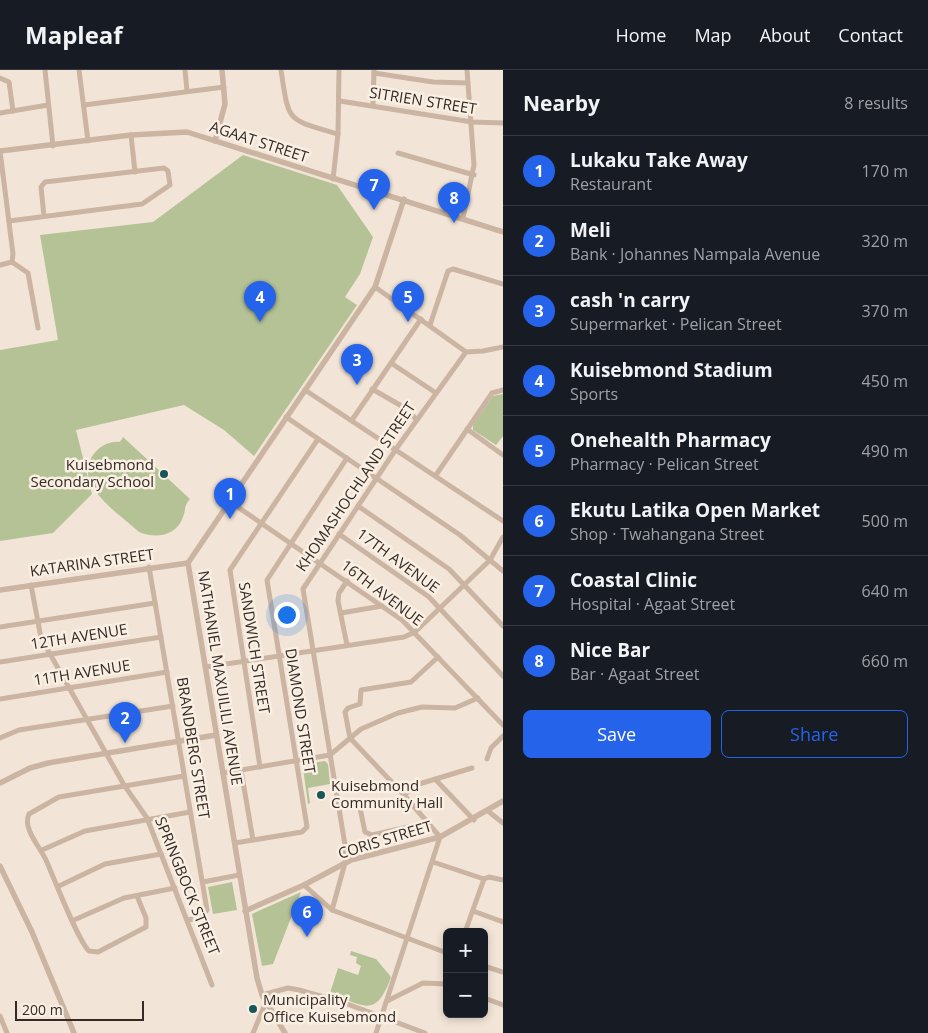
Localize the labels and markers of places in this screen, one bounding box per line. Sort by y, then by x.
pin: 7 [358,169,390,210]
pin: 8 [438,182,470,223]
pin: 4 [244,281,276,322]
pin: 5 [392,281,424,322]
pin: 3 [341,344,373,385]
place label: Kuisebmond Secondary School [30,454,154,491]
marker: Kuisebmond Secondary School [158,468,170,480]
pin: 1 [214,478,246,519]
pin: 2 [109,702,141,743]
place label: Kuisebmond Community Hall [331,775,443,812]
marker: Kuisebmond Community Hall [315,789,327,801]
pin: 6 [291,896,323,937]
place label: Municipality Office Kuisebmond [263,989,396,1026]
marker: Municipality Office Kuisebmond [247,1003,259,1015]

